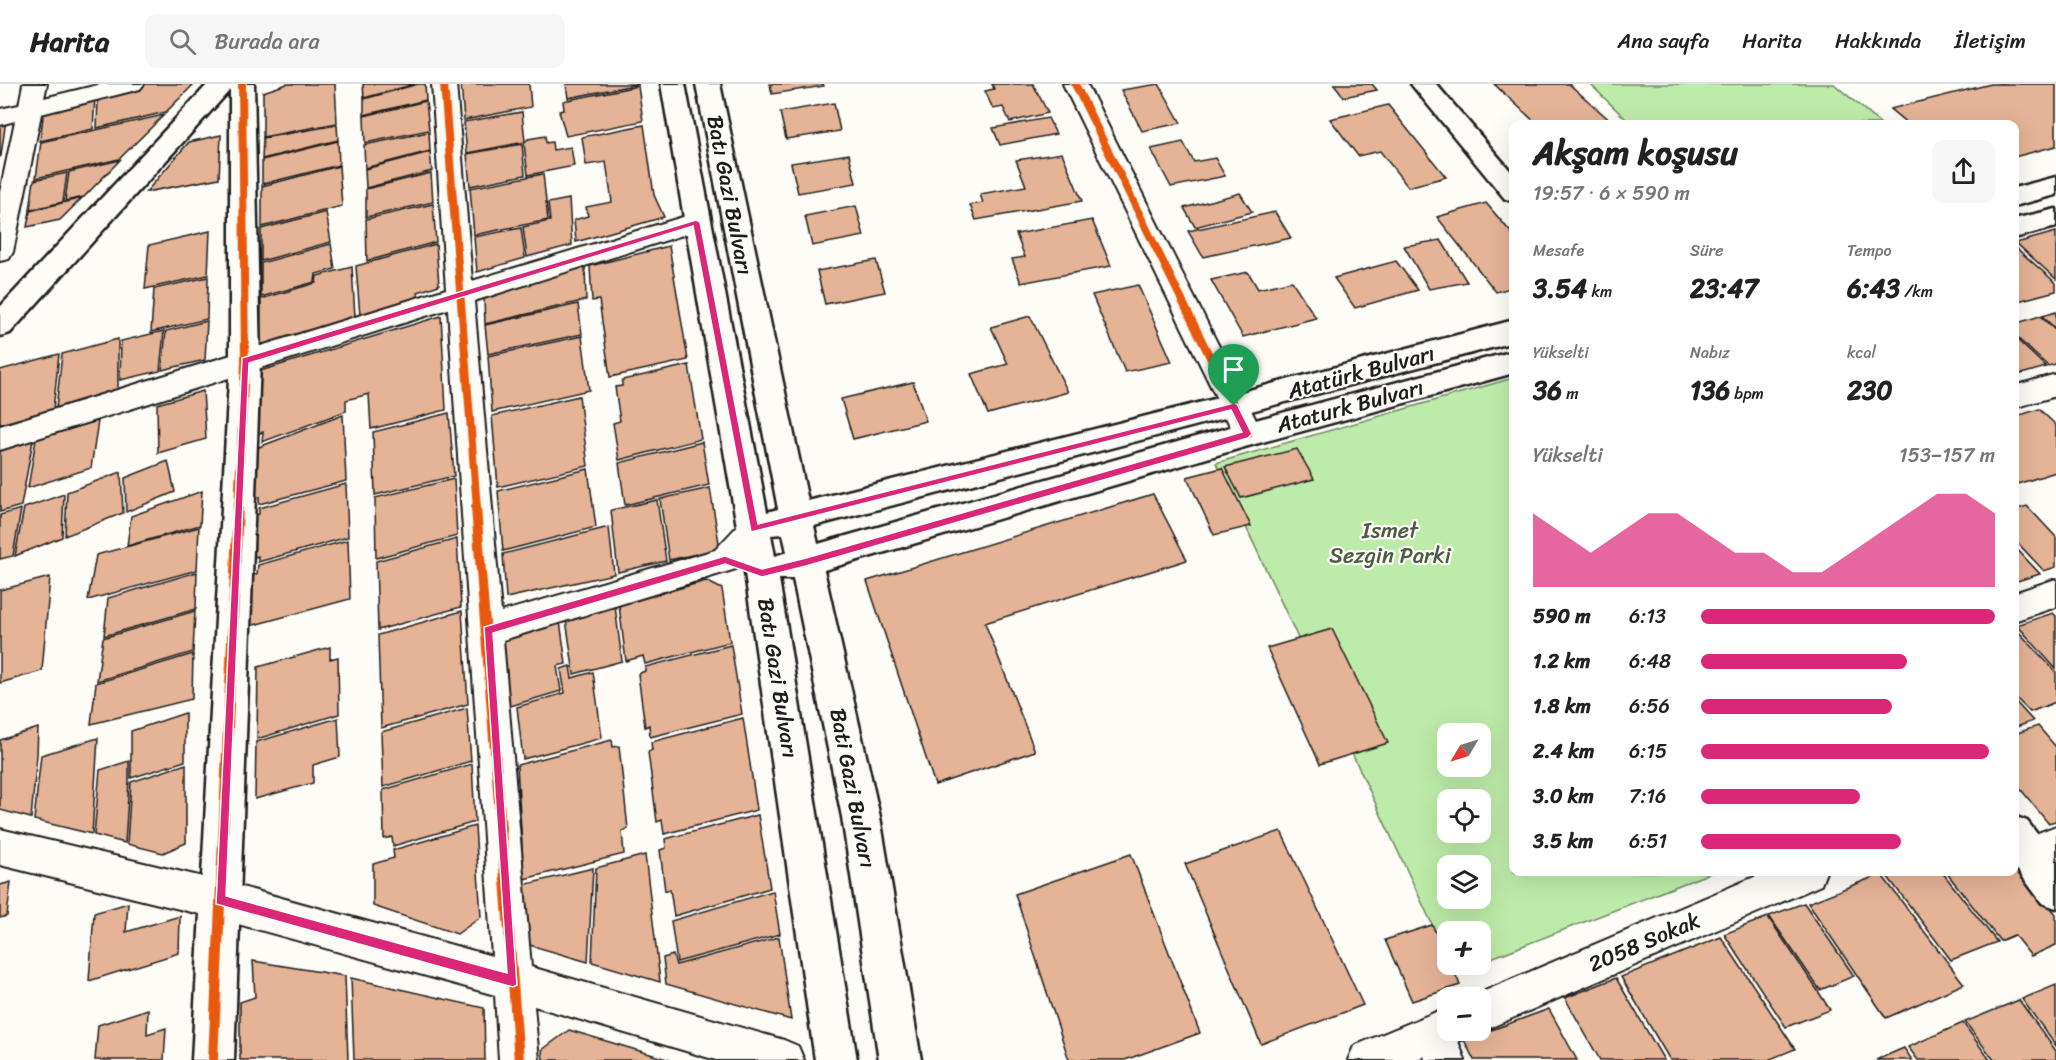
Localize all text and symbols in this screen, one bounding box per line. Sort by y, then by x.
search box [145,14,565,68]
text: Harita [30,17,109,66]
text: Burada ara [214,22,320,61]
text: Ana sayfa [1617,22,1709,60]
text: Harita [1742,22,1802,60]
text: Hakkında [1835,22,1921,60]
text: İletişim [1954,22,2026,60]
icon: search [166,25,199,58]
street label: Batı Gazi Bulvarı [695,112,765,278]
text: Akşam koşusu [1533,124,1738,182]
button: share [1932,140,1995,203]
text: 19:57 · 6 × 590 m [1533,176,1690,211]
text: Mesafe [1533,236,1584,265]
text: Süre [1690,236,1723,265]
text: Tempo [1847,236,1892,265]
text: 3.54 [1533,265,1587,311]
text: 23:47 [1690,265,1758,311]
text: 6:43 [1847,265,1900,311]
text: km [1587,277,1612,306]
text: /km [1900,277,1933,306]
street label: Atatürk Bulvarı [1282,334,1439,411]
text: Yükselti [1533,338,1589,367]
text: Nabız [1690,338,1730,367]
text: kcal [1847,338,1876,367]
pin [1208,344,1259,406]
icon: arrive [1217,353,1250,386]
text: 36 [1533,367,1562,413]
text: 136 [1690,367,1730,413]
text: 230 [1847,367,1893,413]
street label: Ataturk Bulvarı [1271,368,1428,445]
text: m [1562,379,1579,408]
text: bpm [1730,379,1764,408]
text: Yükselti [1533,438,1603,473]
text: 153–157 m [1899,438,1995,473]
park label: Ismet Sezgin Parki [1329,511,1452,575]
street label: Batı Gazi Bulvarı [746,595,810,761]
text: 590 m [1533,599,1591,634]
text: 6:13 [1629,599,1666,634]
text: 1.2 km [1533,644,1590,679]
text: 6:48 [1629,644,1671,679]
text: 1.8 km [1533,689,1591,724]
text: 6:56 [1629,689,1670,724]
street label: Bati Gazi Bulvarı [818,705,888,871]
north arrow [1437,723,1491,777]
map controls [1437,723,1491,1041]
text: 2.4 km [1533,734,1594,769]
text: 6:15 [1629,734,1667,769]
text: 3.0 km [1533,779,1594,814]
text: 7:16 [1629,779,1666,814]
button: locate [1437,789,1491,843]
text: 3.5 km [1533,824,1593,859]
text: 6:51 [1629,824,1667,859]
button: layers [1437,855,1491,909]
street label: 2058 Sokak [1582,901,1706,983]
button: + [1437,921,1491,975]
button: − [1437,987,1491,1041]

